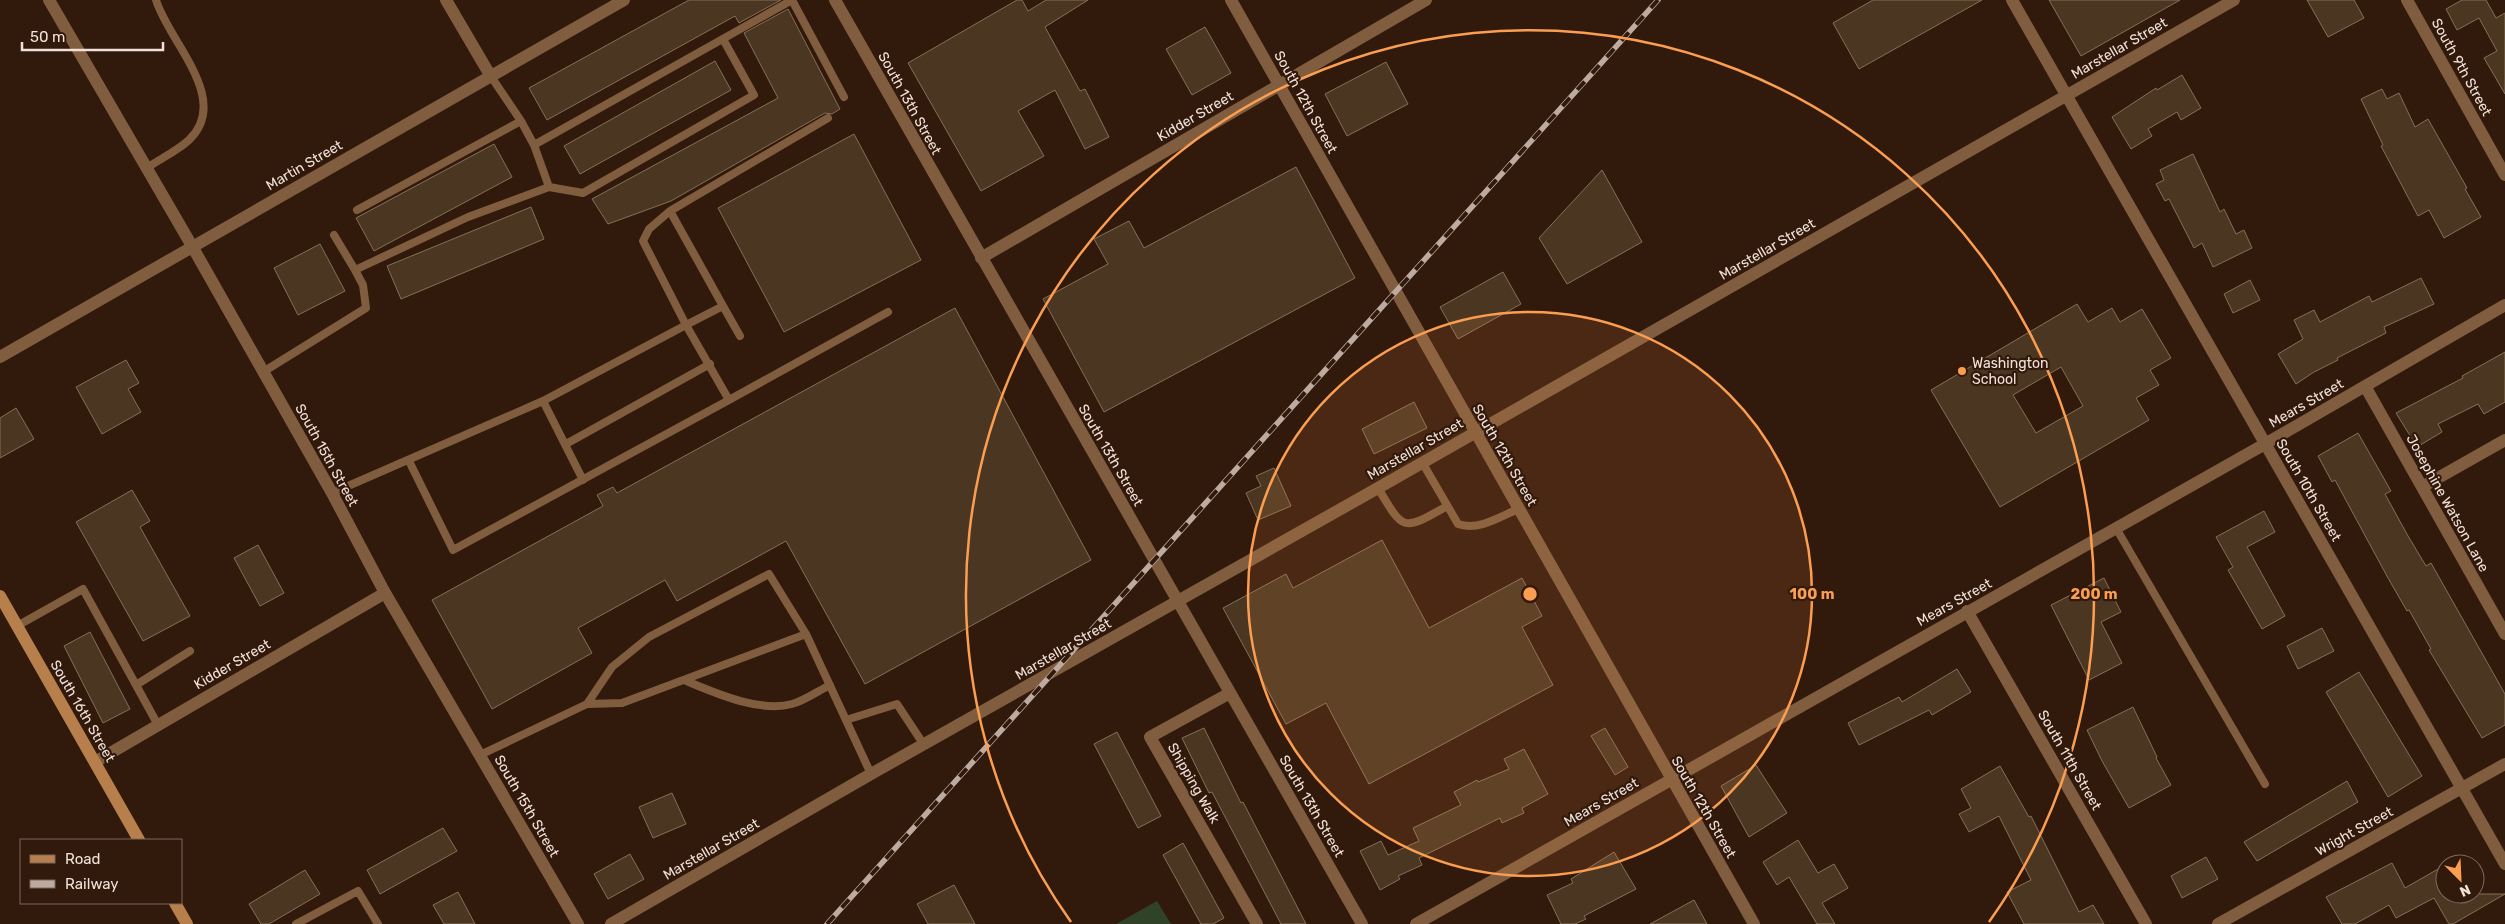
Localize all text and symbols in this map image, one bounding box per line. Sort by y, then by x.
street label: Marstellar Street [2068,14,2171,83]
street label: South 9th Street [2428,16,2496,119]
scale bar [22,20,164,52]
text: 50 m [30,28,65,46]
street label: South 12th Street [1270,48,1341,157]
street label: South 13th Street [874,49,945,158]
street label: Kidder Street [1154,88,1237,145]
street label: Martin Street [263,136,346,194]
street label: Marstellar Street [1716,215,1819,284]
place label: Washington School [1972,355,2049,388]
marker: Washington School [1956,365,1968,377]
street label: Mears Street [2266,375,2347,432]
street label: South 15th Street [291,401,362,510]
street label: South 13th Street [1074,401,1147,510]
street label: South 12th Street [1469,401,1541,510]
street label: Marstellar Street [1364,415,1467,484]
street label: Josephine Watson Lane [2403,431,2493,575]
street label: South 10th Street [2272,436,2345,545]
street label: Mears Street [1914,575,1995,630]
centre of rings [1521,585,1539,603]
text: 100 m [1790,585,1834,603]
text: 200 m [2070,585,2118,603]
street label: Marstellar Street [1012,615,1115,684]
street label: Kidder Street [191,636,274,693]
street label: South 16th Street [46,657,119,766]
street label: South 11th Street [2034,707,2105,814]
street label: Shipping Walk [1164,740,1224,827]
street label: South 15th Street [490,752,563,861]
street label: South 13th Street [1275,752,1348,861]
street label: South 12th Street [1668,753,1740,862]
street label: Mears Street [1561,774,1642,831]
street label: Wright Street [2313,803,2396,860]
street label: Marstellar Street [660,815,763,884]
legend [20,839,182,904]
text: Road [65,850,101,868]
north arrow [2435,854,2485,904]
text: Railway [65,875,119,893]
text: N [2457,881,2473,900]

